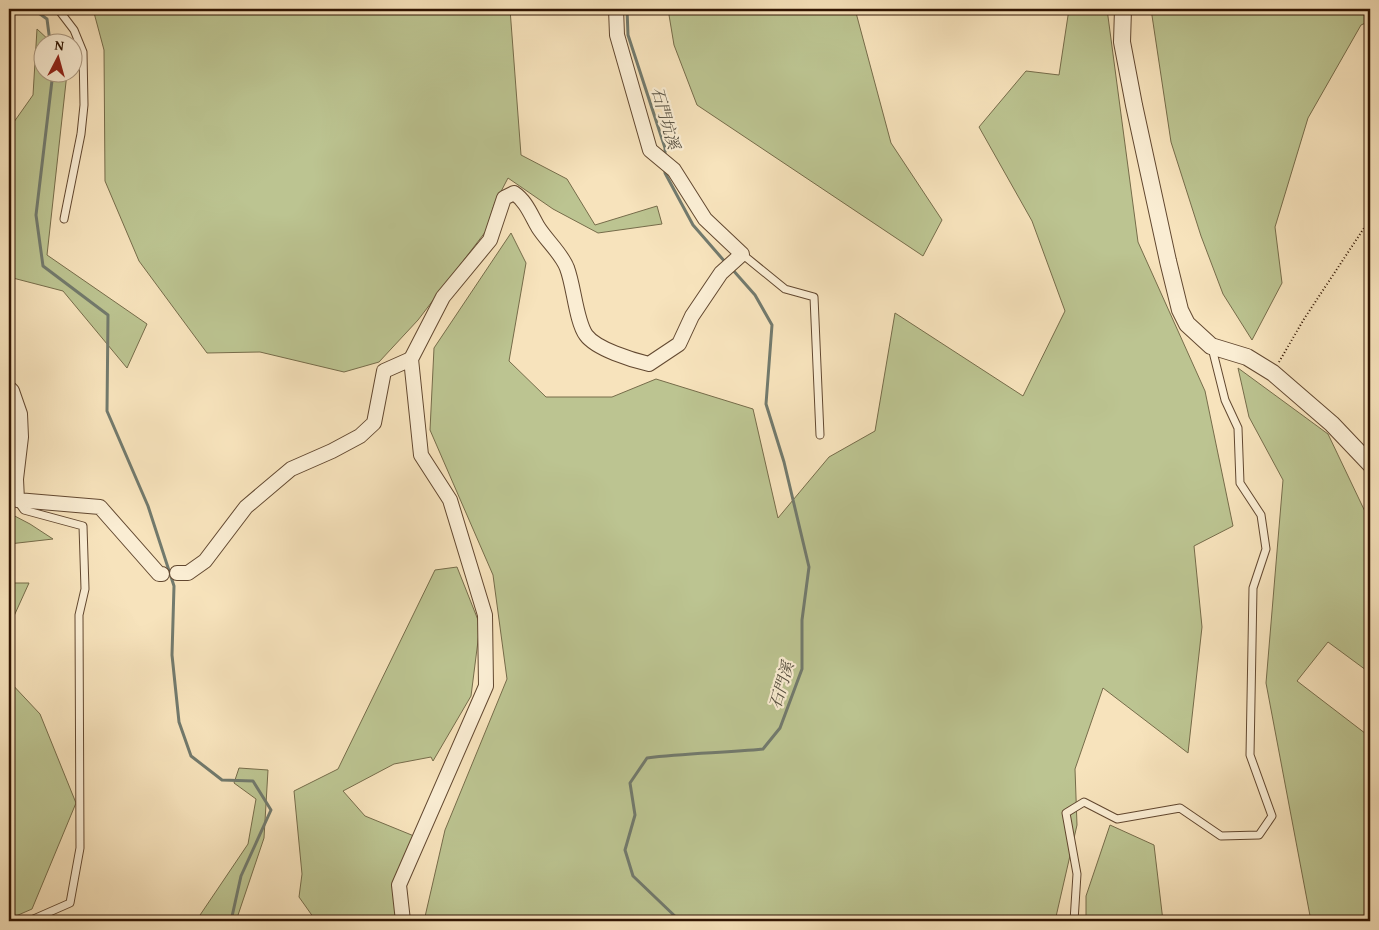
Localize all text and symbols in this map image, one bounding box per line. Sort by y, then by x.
north arrow [32,32,82,82]
text: N [54,35,66,56]
water label: 石門坑溪 [646,84,687,154]
water label: 石門溪 [763,657,800,711]

